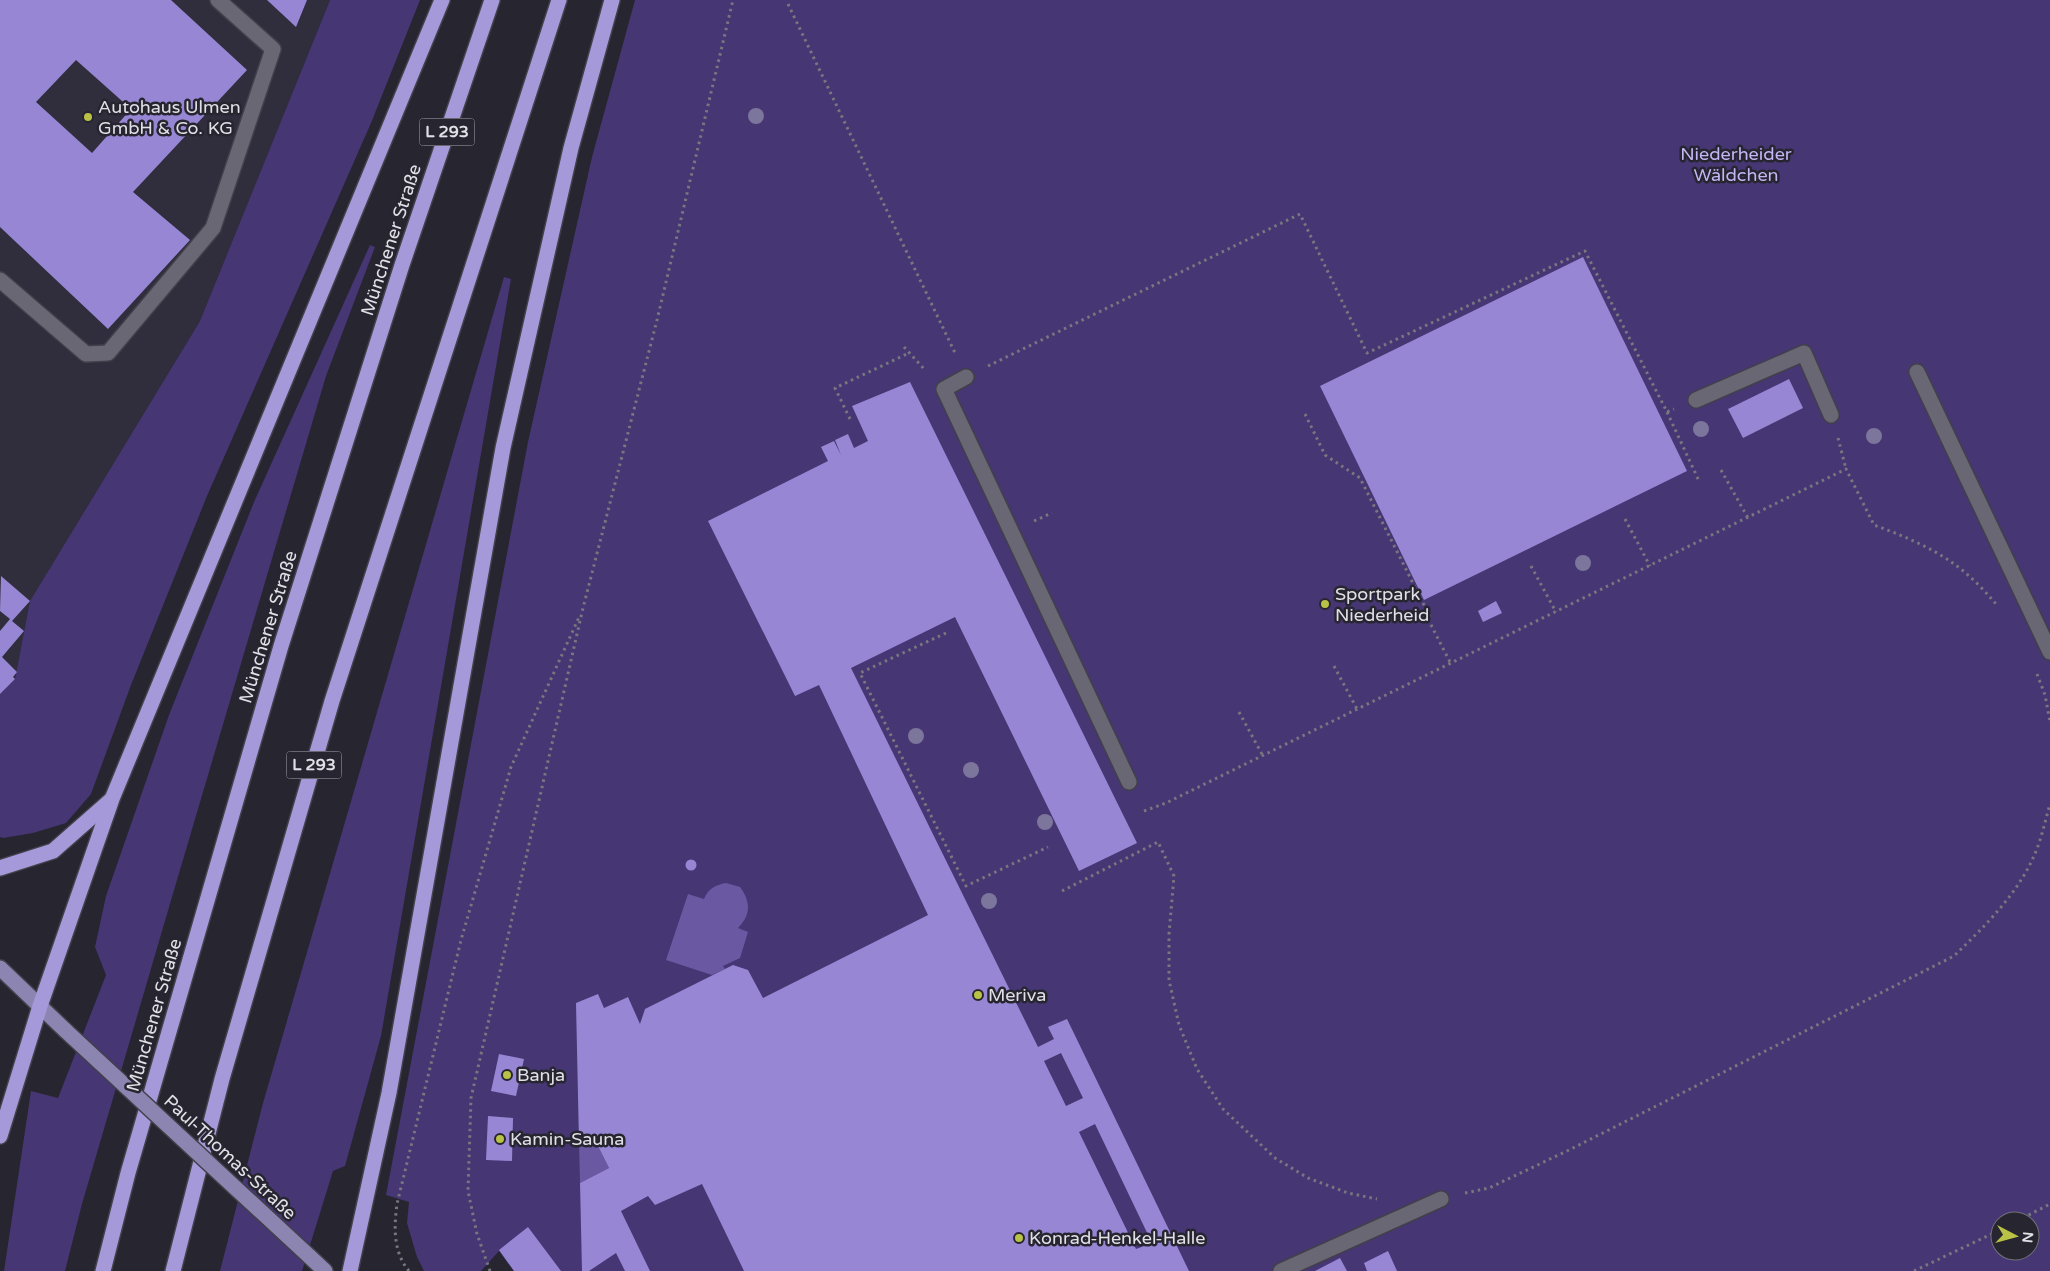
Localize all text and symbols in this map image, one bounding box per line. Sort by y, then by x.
place label: Autohaus Ulmen GmbH & Co. KG [98,96,241,139]
marker: Autohaus Ulmen GmbH & Co. KG [82,111,94,123]
road number: L 293 [420,118,474,146]
park label: Niederheider Wäldchen [1680,143,1792,186]
street label: Münchener Straße [356,161,426,319]
street label: Münchener Straße [234,548,302,706]
place label: Sportpark Niederheid [1335,583,1429,626]
marker: Sportpark Niederheid [1319,598,1331,610]
road number: L 293 [286,752,342,778]
street label: Münchener Straße [122,936,186,1094]
place label: Meriva [988,984,1046,1006]
marker: Meriva [972,989,984,1001]
place label: Banja [517,1064,565,1086]
marker: Banja [501,1069,513,1081]
street label: Paul-Thomas-Straße [159,1090,301,1224]
place label: Kamin-Sauna [510,1128,624,1150]
marker: Kamin-Sauna [494,1133,506,1145]
north arrow [1990,1211,2040,1261]
place label: Konrad-Henkel-Halle [1029,1227,1206,1249]
text: N [2018,1231,2036,1244]
marker: Konrad-Henkel-Halle [1013,1232,1025,1244]

